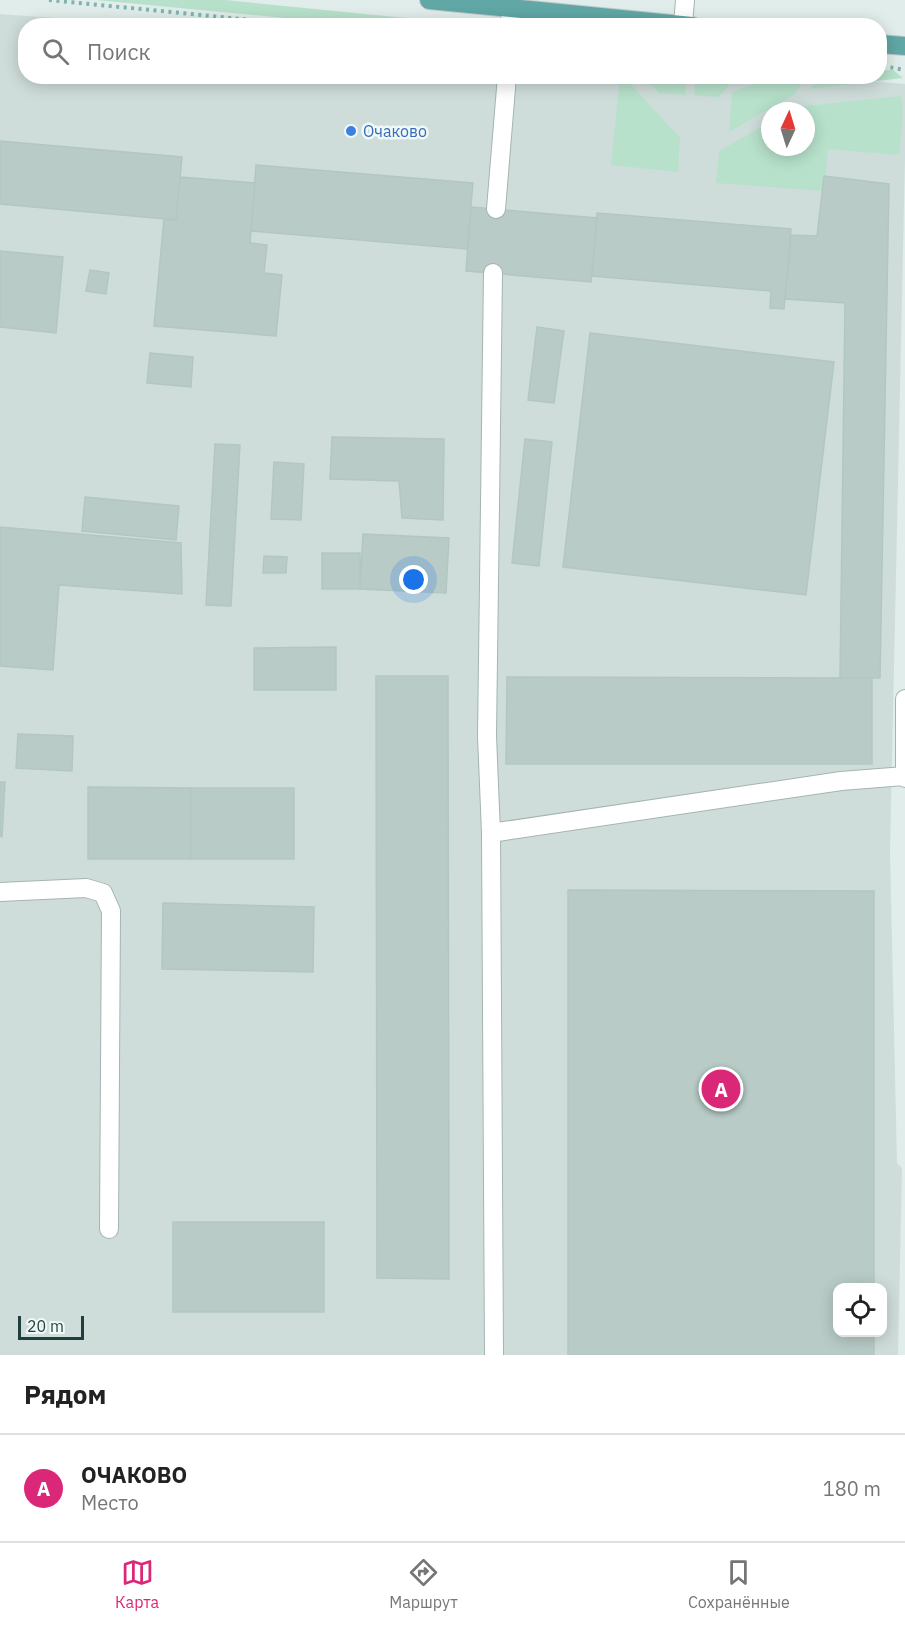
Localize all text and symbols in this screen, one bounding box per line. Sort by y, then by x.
search box [18,18,887,84]
icon: search [39,35,72,68]
text: Поиск [87,37,151,66]
north arrow [761,102,815,156]
place label: Очаково [363,121,427,141]
marker: Очаково [344,124,358,138]
your location [399,565,428,594]
pin: A [702,1066,740,1112]
map controls [833,1283,887,1337]
button: locate [833,1283,887,1337]
scale bar [18,1313,84,1340]
text: 20 m [27,1316,64,1336]
text: Рядом [24,1377,106,1411]
text: ОЧАКОВО [81,1460,187,1489]
text: A [37,1475,50,1502]
text: 180 m [823,1475,881,1502]
text: Место [81,1489,139,1516]
tab: Карта [115,1556,159,1612]
tab: Маршрут [389,1556,458,1612]
tab: Сохранённые [688,1556,790,1612]

